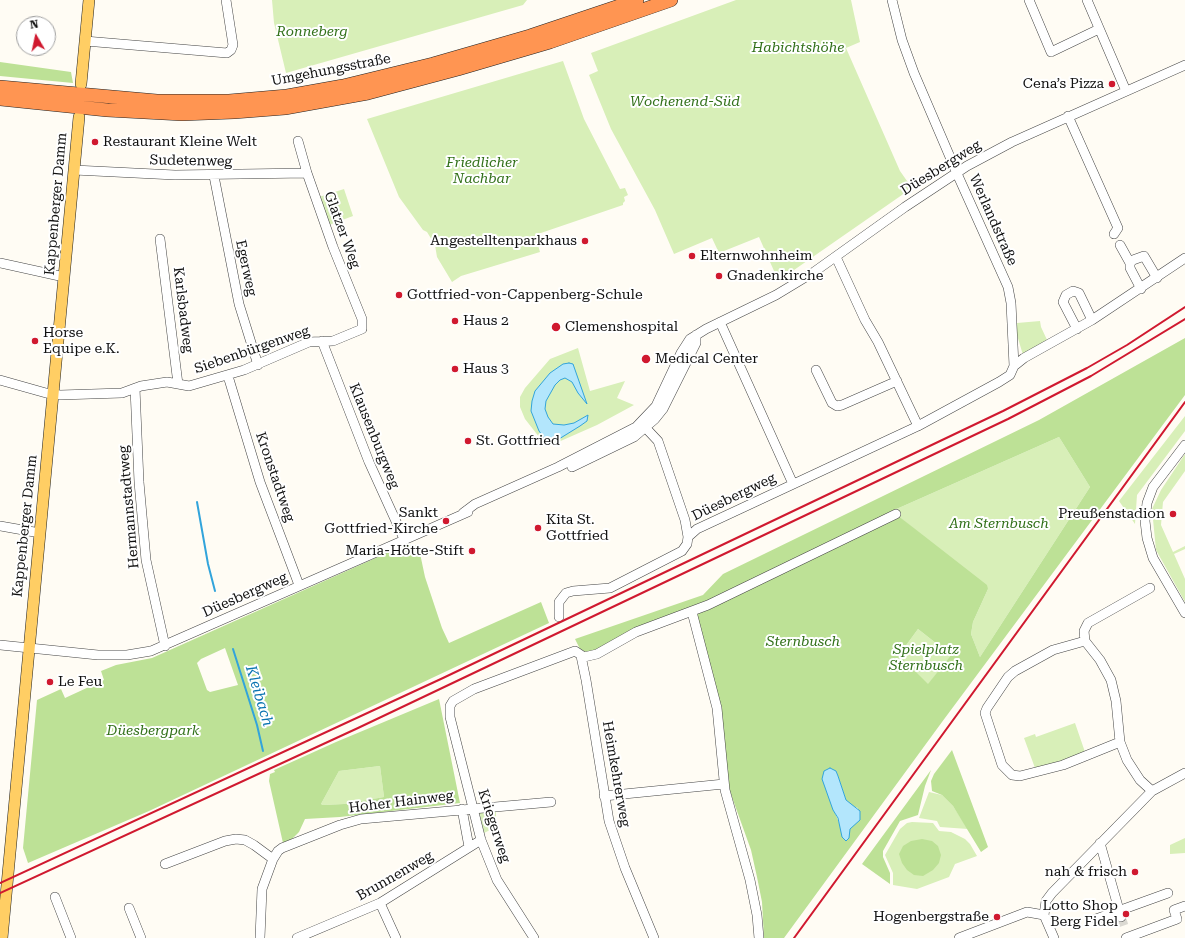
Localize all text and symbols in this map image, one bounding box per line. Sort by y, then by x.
north arrow [16,16,56,56]
text: N [29,18,39,32]
park label: Ronneberg [276,24,348,40]
park label: Habichtshöhe [752,40,844,56]
street label: Umgehungsstraße [270,50,392,90]
place label: Cena’s Pizza [1023,76,1104,92]
marker: Cena’s Pizza [1107,79,1117,89]
park label: Wochenend-Süd [630,94,740,110]
street label: Kappenberger Damm [41,132,71,276]
place label: Restaurant Kleine Welt [103,134,257,150]
marker: Restaurant Kleine Welt [90,137,100,147]
street label: Düesbergweg [898,137,984,199]
street label: Sudetenweg [150,152,232,170]
park label: Friedlicher Nachbar [446,155,518,188]
street label: Werlandstraße [965,172,1021,268]
street label: Glatzer Weg [320,189,364,271]
place label: Angestelltenparkhaus [430,233,577,249]
marker: Angestelltenparkhaus [580,236,590,246]
street label: Egerweg [232,238,260,298]
place label: Elternwohnheim [700,248,812,264]
marker: Elternwohnheim [687,251,697,261]
street label: Karlsbadweg [169,266,197,354]
place label: Gnadenkirche [727,268,823,284]
marker: Gnadenkirche [714,271,724,281]
place label: Gottfried-von-Cappenberg-Schule [407,287,643,303]
marker: Gottfried-von-Cappenberg-Schule [394,290,404,300]
place label: Haus 2 [463,313,509,329]
marker: Haus 2 [450,316,460,326]
place label: Clemenshospital [565,319,678,335]
marker: Clemenshospital [550,321,562,333]
street label: Siebenbürgenweg [192,322,312,378]
place label: Horse Equipe e.K. [43,325,120,358]
marker: Horse Equipe e.K. [30,336,40,346]
place label: Medical Center [655,351,758,367]
marker: Medical Center [640,353,652,365]
place label: Haus 3 [463,361,509,377]
marker: Haus 3 [450,364,460,374]
street label: Klausenburgweg [345,381,403,491]
street label: Kronstadtweg [252,430,298,524]
place label: St. Gottfried [476,433,560,449]
marker: St. Gottfried [463,436,473,446]
street label: Hermannstadtweg [115,445,143,569]
street label: Kappenberger Damm [9,454,41,598]
street label: Düesbergweg [689,469,779,525]
place label: Sankt Gottfried-Kirche [324,505,438,538]
place label: Preußenstadion [1058,506,1165,522]
marker: Preußenstadion [1168,509,1178,519]
place label: Kita St. Gottfried [546,512,609,544]
marker: Sankt Gottfried-Kirche [441,516,451,526]
park label: Am Sternbusch [949,516,1049,532]
marker: Kita St. Gottfried [533,523,543,533]
place label: Maria-Hötte-Stift [345,543,464,559]
marker: Maria-Hötte-Stift [467,546,477,556]
street label: Düesbergweg [200,569,290,621]
park label: Sternbusch [766,634,840,650]
park label: Spielplatz Sternbusch [889,642,963,674]
water label: Kleibach [241,663,277,729]
place label: Le Feu [58,674,102,690]
marker: Le Feu [45,677,55,687]
street label: Heimkehrerweg [598,720,634,828]
park label: Düesbergpark [107,723,199,739]
street label: Hoher Hainweg [348,787,454,817]
street label: Kriegerweg [474,787,514,865]
street label: Brunnenweg [354,847,436,905]
place label: nah & frisch [1045,864,1127,880]
marker: nah & frisch [1130,867,1140,877]
place label: Lotto Shop Berg Fidel [1043,898,1118,930]
place label: Hogenbergstraße [873,909,989,925]
marker: Lotto Shop Berg Fidel [1121,909,1131,919]
marker: Hogenbergstraße [992,912,1002,922]

